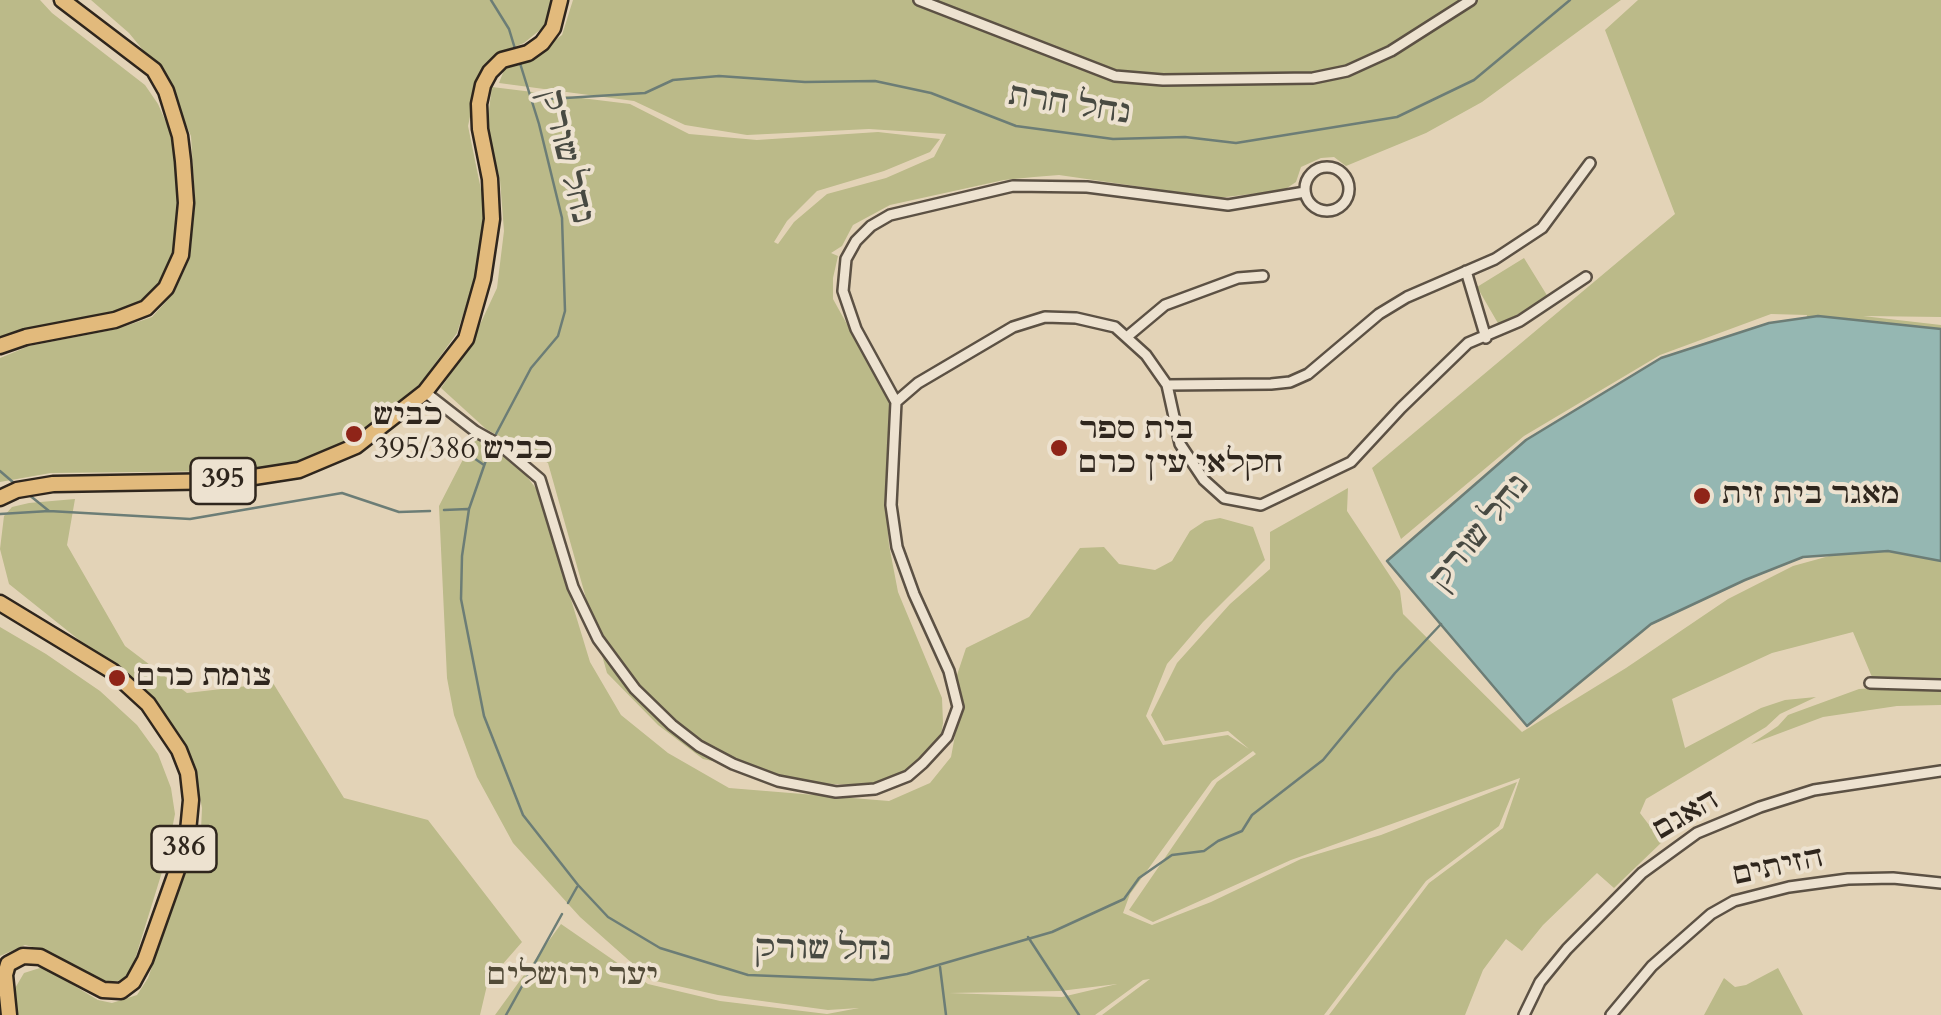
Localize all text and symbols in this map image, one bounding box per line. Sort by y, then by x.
water label: נחל חרת [1005,77,1133,135]
water label: נחל שורק [530,87,600,227]
place label: כביש 395/כביש 386 [374,399,553,470]
place label: בית ספר חקלאי עין כרם [1079,413,1283,484]
marker: כביש 395/כביש 386 [343,423,365,445]
marker: בית ספר חקלאי עין כרם [1048,437,1070,459]
road number: 395 [190,458,256,504]
water label: נחל שורק [1423,468,1539,598]
place label: מאגר בית זית [1722,478,1900,514]
marker: מאגר בית זית [1691,485,1713,507]
place label: צומת כרם [137,660,271,696]
marker: צומת כרם [106,667,128,689]
street label: האגם [1648,783,1726,849]
road number: 386 [152,826,216,872]
street label: הזיתים [1729,841,1827,895]
water label: נחל שורק [755,931,891,971]
park label: יער ירושלים [488,959,658,995]

